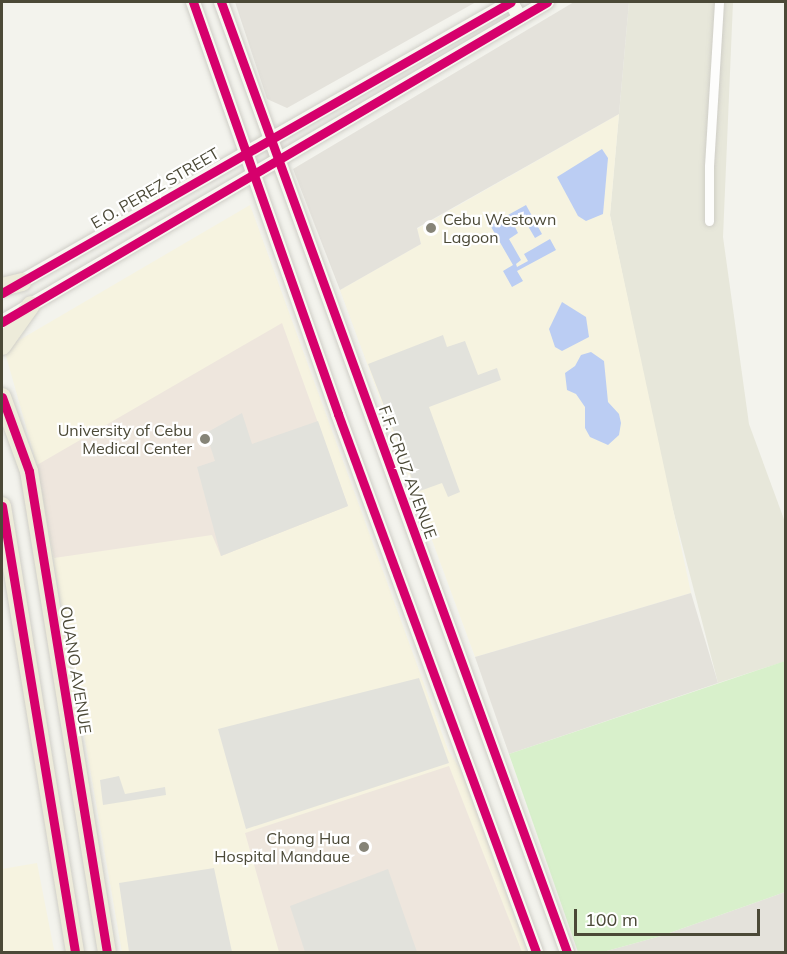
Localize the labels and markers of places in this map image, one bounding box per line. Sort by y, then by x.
place label: Cebu Westown Lagoon [443,209,556,247]
marker: Cebu Westown Lagoon [424,221,438,235]
place label: University of Cebu Medical Center [58,420,192,458]
marker: University of Cebu Medical Center [196,430,214,448]
place label: Chong Hua Hospital Mandaue [214,828,350,866]
marker: Chong Hua Hospital Mandaue [355,838,373,856]

